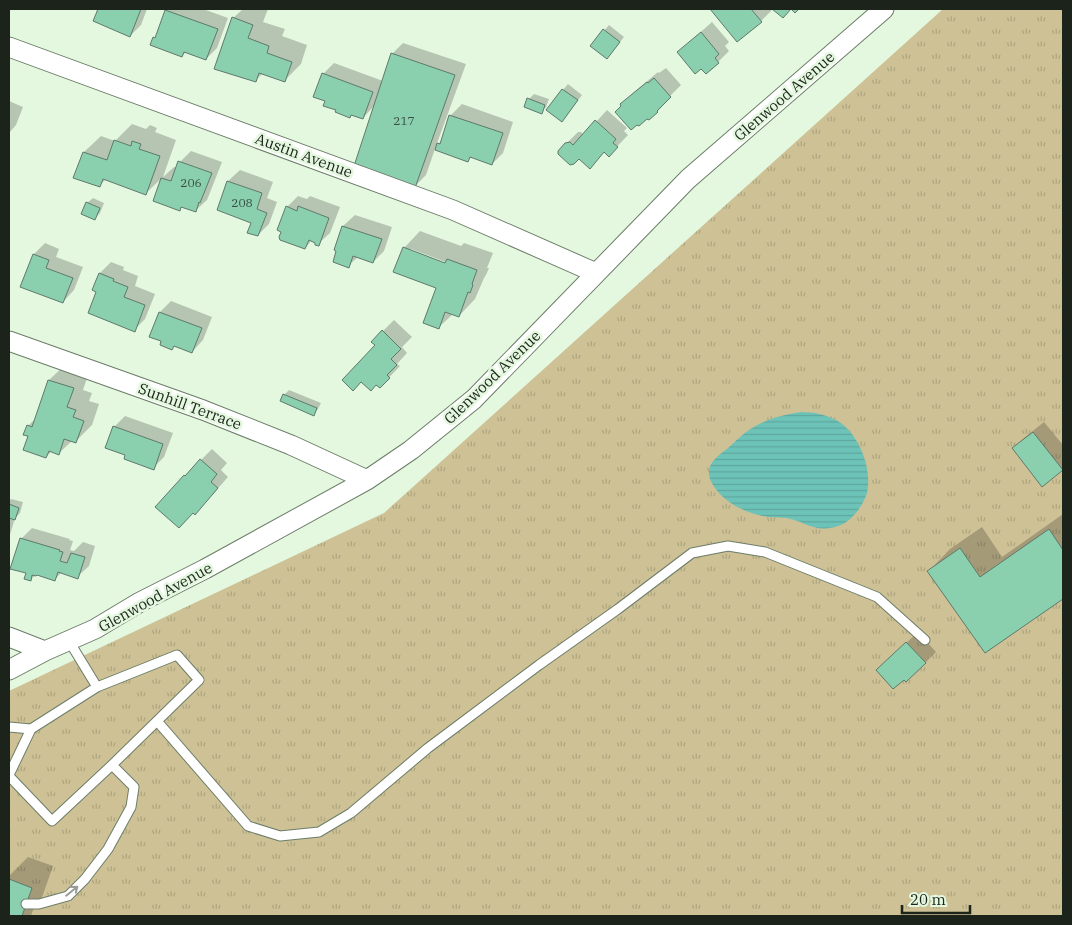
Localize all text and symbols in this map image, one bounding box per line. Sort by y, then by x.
street label: Glenwood Avenue [730,47,838,145]
house number: 217 [393,113,415,128]
street label: Austin Avenue [253,129,355,181]
house number: 206 [180,175,202,190]
house number: 208 [231,195,253,210]
street label: Glenwood Avenue [440,326,544,428]
street label: Sunhill Terrace [136,379,244,433]
street label: Glenwood Avenue [95,558,215,636]
scale bar [902,882,970,914]
one-way arrow [65,885,78,896]
text: 20 m [910,890,946,909]

